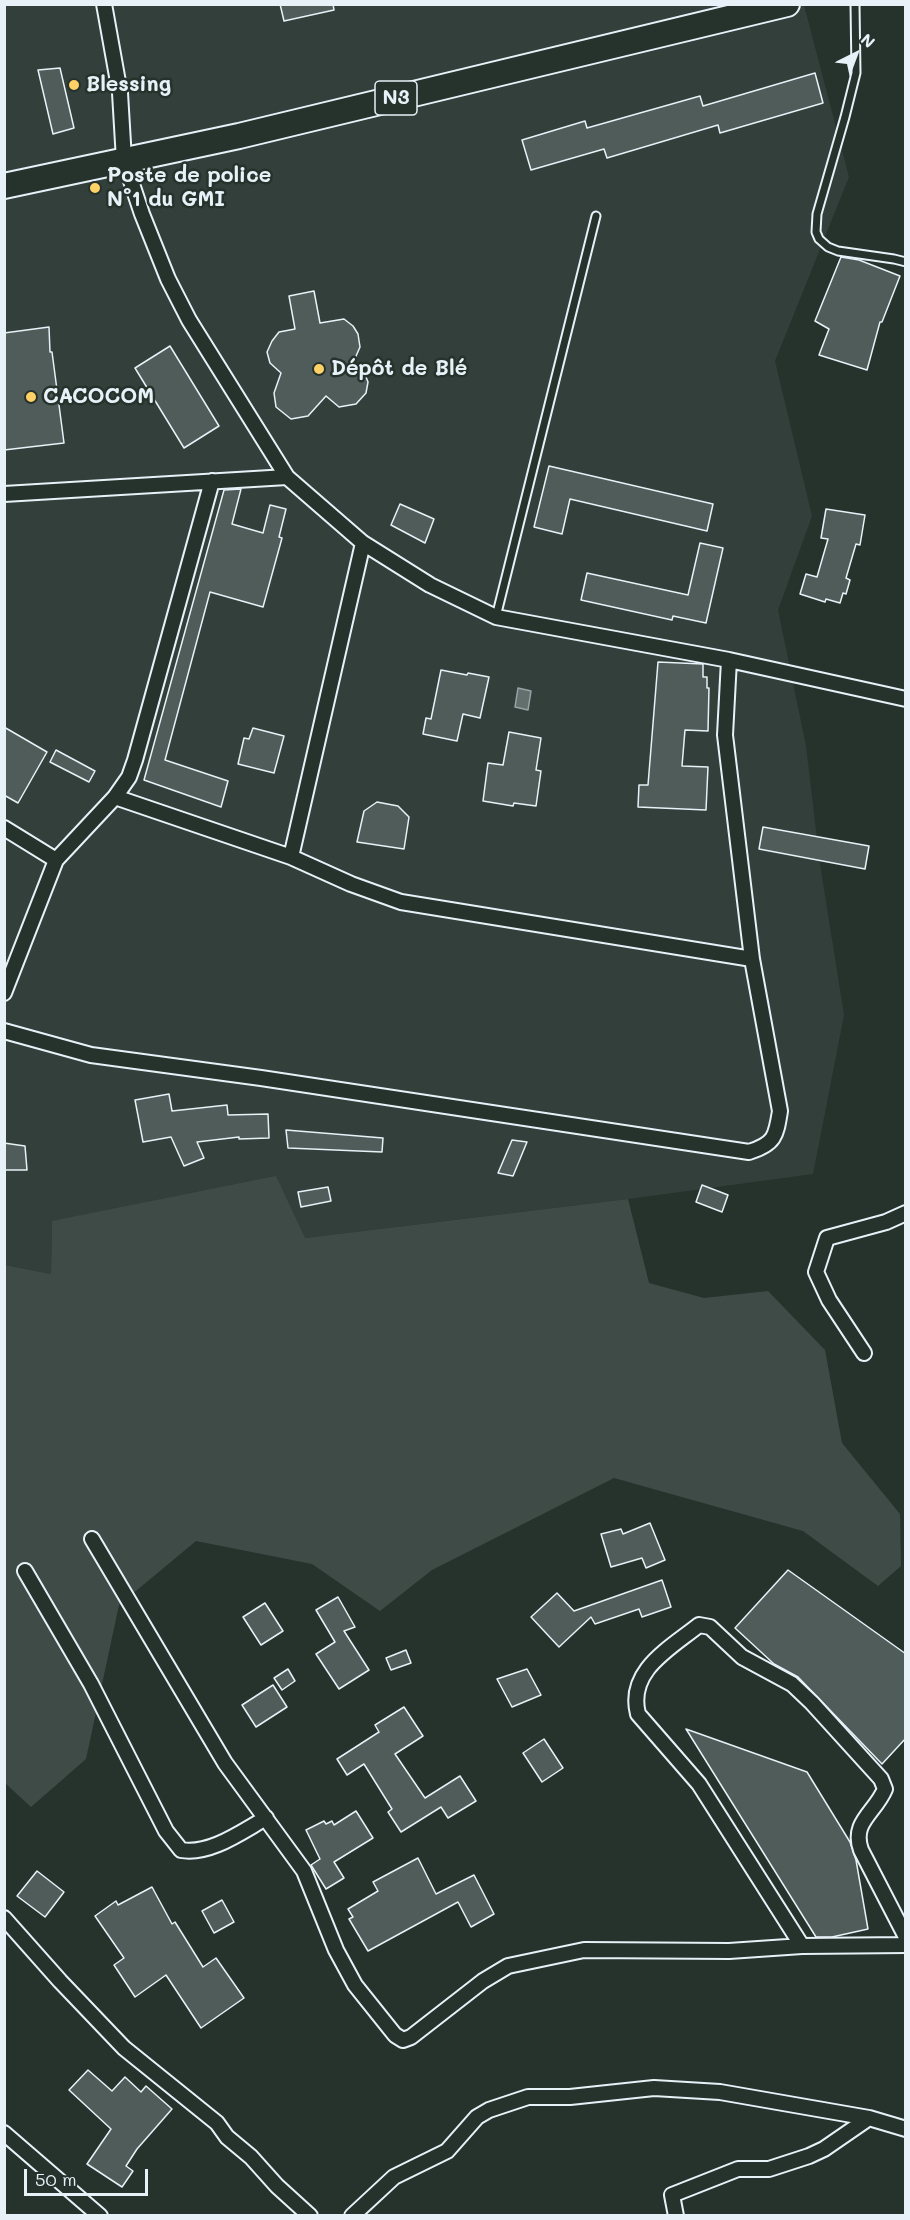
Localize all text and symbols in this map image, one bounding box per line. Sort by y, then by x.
north arrow [826,24,886,84]
text: N [857,28,880,52]
place label: Blessing [86,72,171,98]
marker: Blessing [67,78,81,92]
road number: N3 [375,81,417,115]
place label: Poste de police N°1 du GMI [107,163,271,213]
marker: Poste de police N°1 du GMI [88,181,102,195]
place label: Dépôt de Blé [331,356,467,382]
marker: Dépôt de Blé [312,362,326,376]
place label: CACOCOM [43,384,154,410]
marker: CACOCOM [24,390,38,404]
scale bar [27,2157,152,2195]
text: 50 m [35,2167,77,2191]

